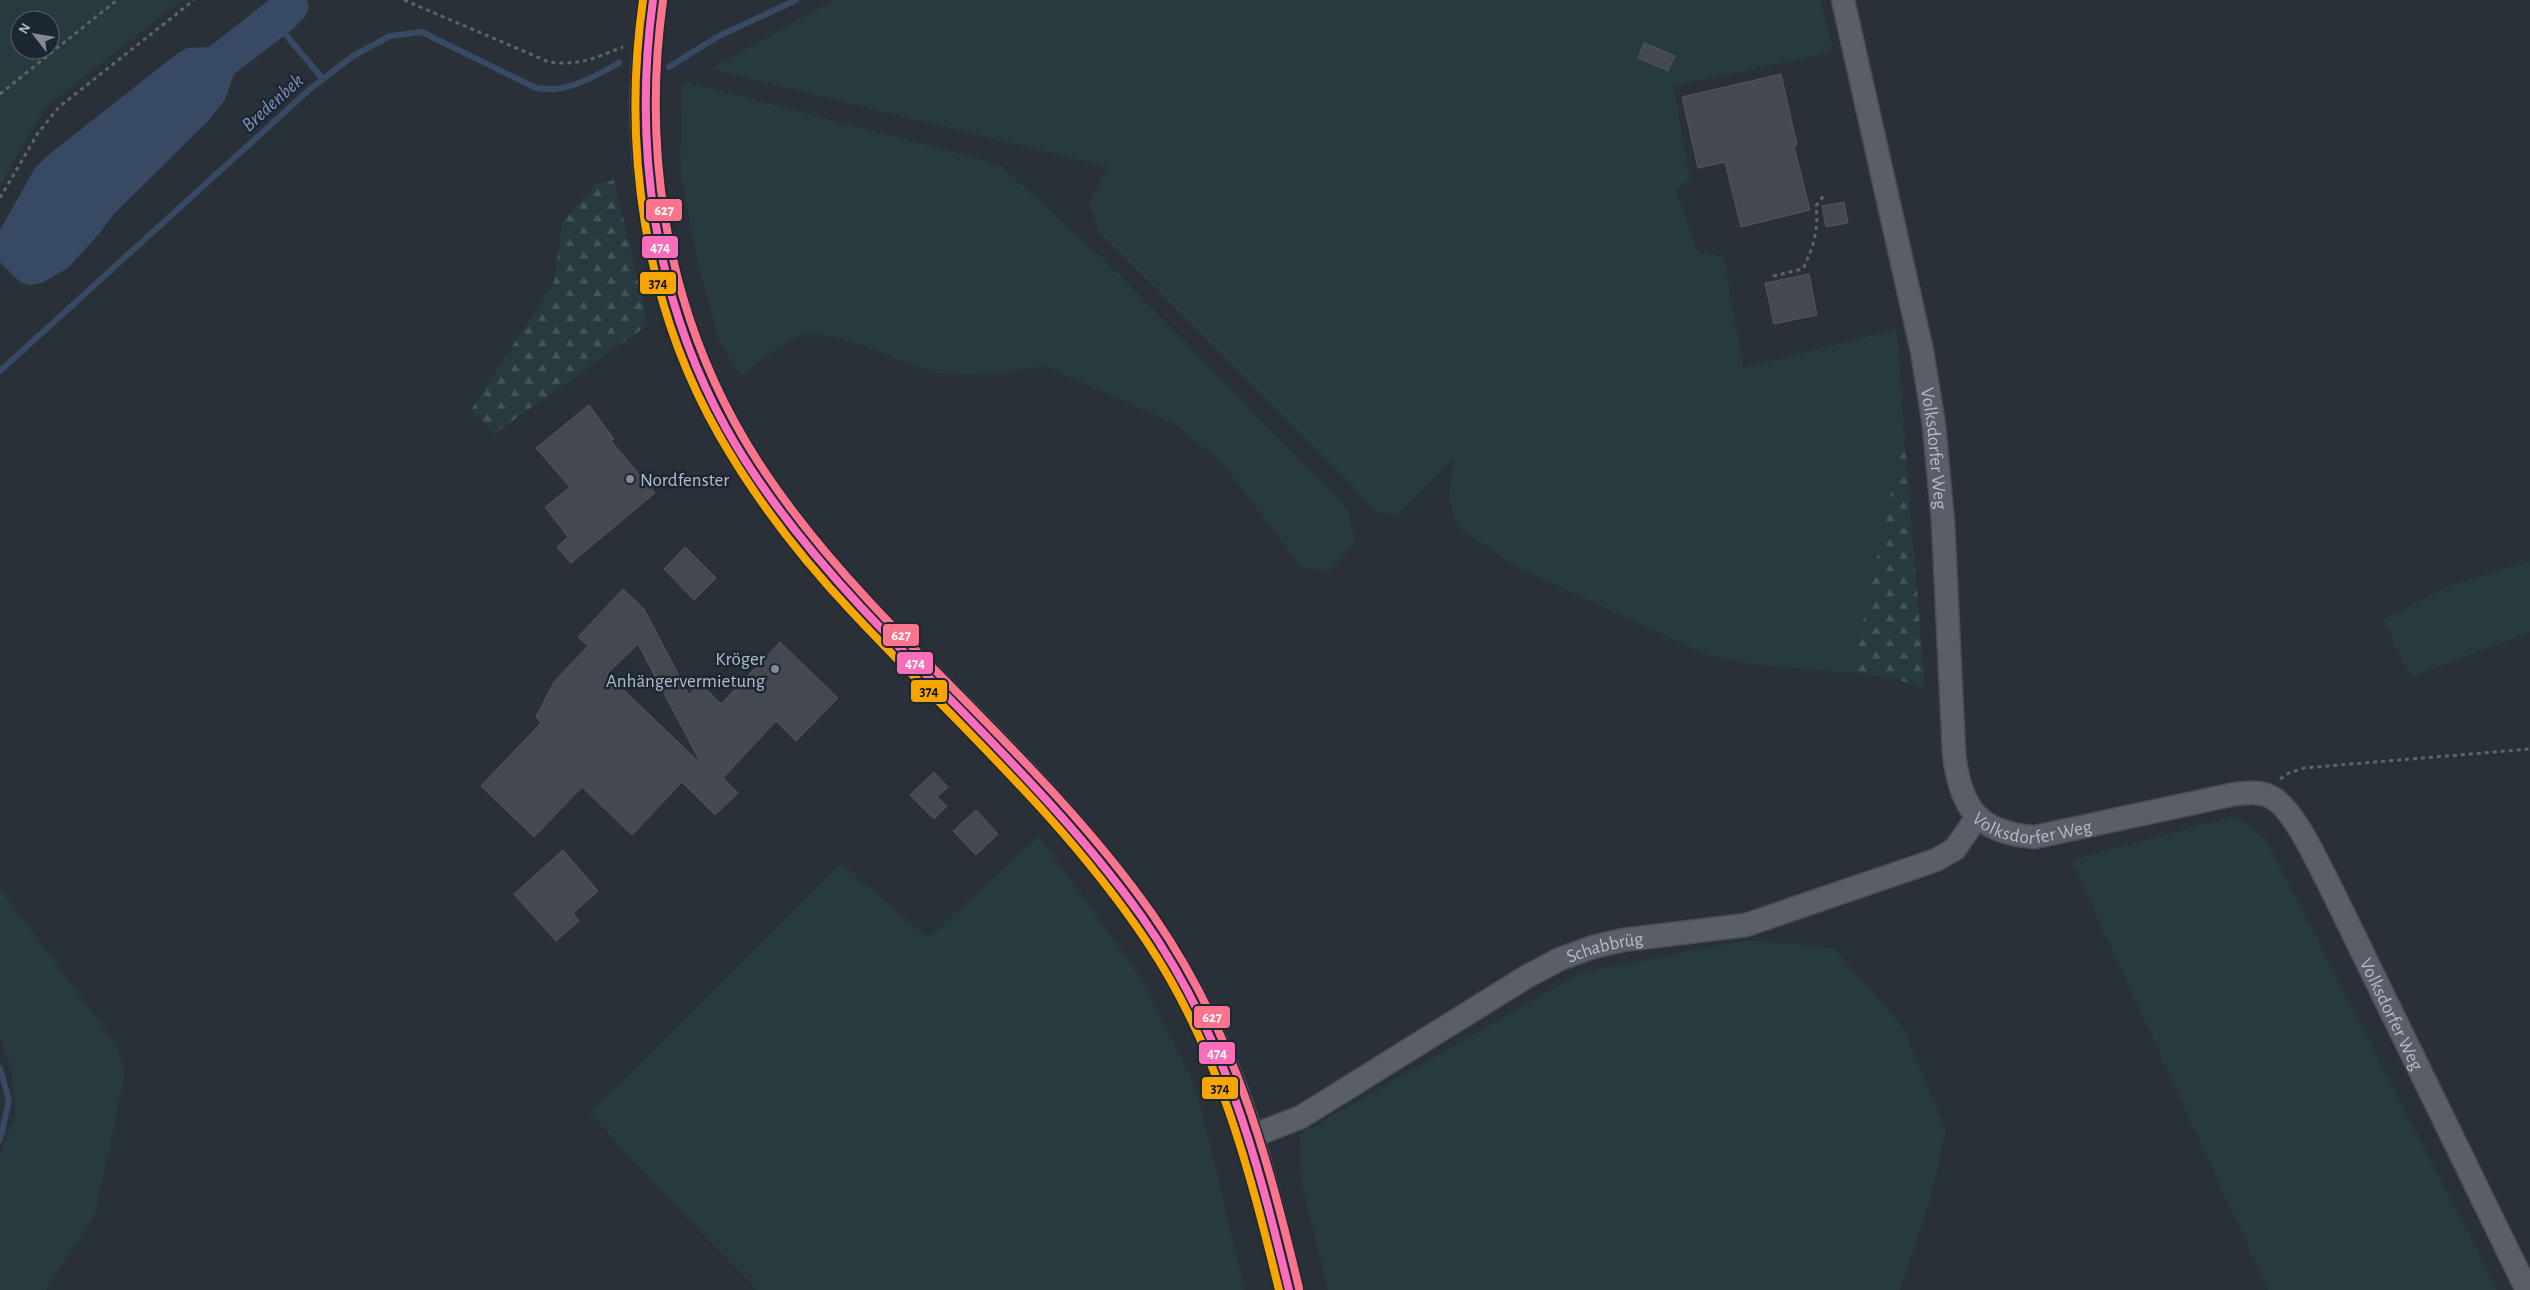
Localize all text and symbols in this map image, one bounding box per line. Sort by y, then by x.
north arrow [10,10,60,60]
text: N [16,21,33,37]
water label: Bredenbek [238,70,307,135]
line badge: 627 [645,198,683,222]
text: 627 [654,204,674,218]
line badge: 474 [641,235,679,259]
text: 474 [650,241,670,255]
line badge: 374 [639,271,677,295]
text: 374 [648,277,668,291]
street label: Volksdorfer Weg [1917,386,1950,511]
place label: Nordfenster [640,471,729,490]
marker: Nordfenster [624,473,636,485]
line badge: 627 [882,623,920,647]
text: 627 [891,629,911,643]
place label: Kröger Anhängervermietung [606,650,766,691]
line badge: 474 [896,651,934,675]
text: 474 [905,657,925,671]
marker: Kröger Anhängervermietung [769,663,781,675]
line badge: 374 [910,679,948,703]
text: 374 [919,685,939,699]
street label: Volksdorfer Weg [1968,809,2094,848]
street label: Schabbrüg [1564,930,1645,967]
street label: Volksdorfer Weg [2356,955,2427,1074]
line badge: 627 [1193,1005,1231,1029]
text: 627 [1202,1011,1222,1025]
line badge: 474 [1198,1041,1236,1065]
text: 474 [1207,1047,1227,1061]
line badge: 374 [1201,1076,1239,1100]
text: 374 [1210,1082,1230,1096]

